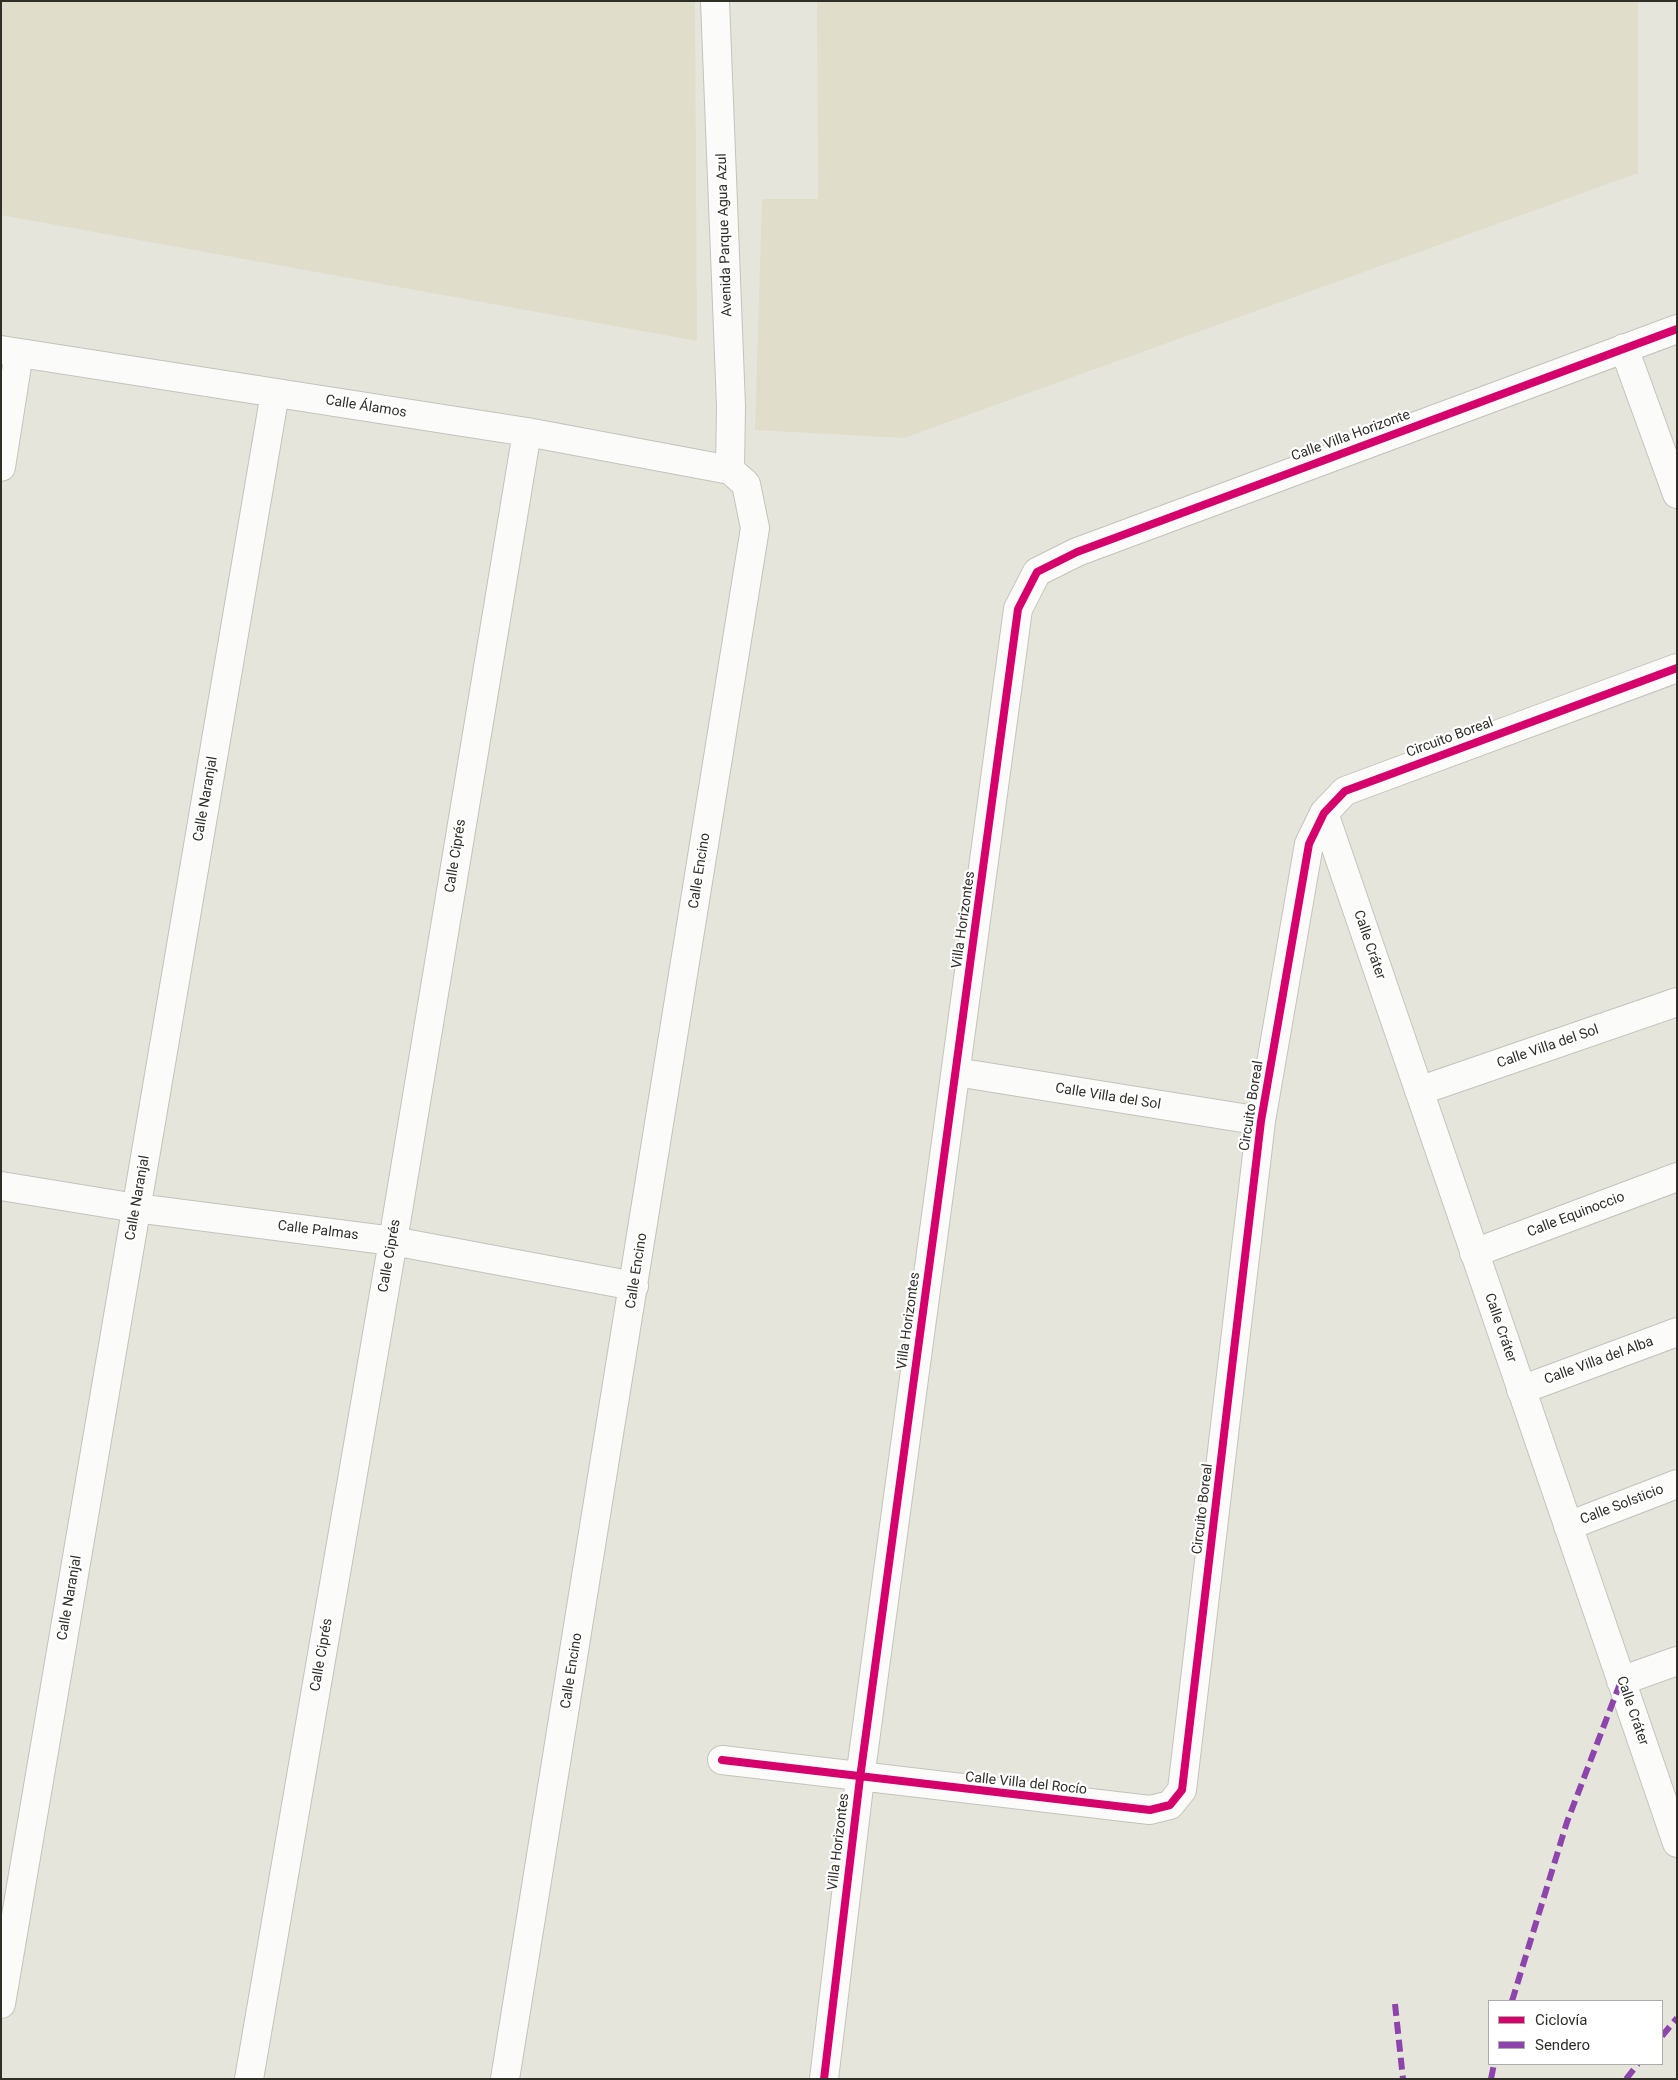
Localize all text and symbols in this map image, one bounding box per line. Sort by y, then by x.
street label: Avenida Parque Agua Azul [714,153,736,317]
street label: Calle Álamos [324,392,408,422]
street label: Calle Villa Horizonte [1289,407,1413,465]
street label: Circuito Boreal [1404,715,1496,761]
street label: Calle Naranjal [190,755,222,843]
street label: Calle Ciprés [442,818,470,894]
street label: Calle Encino [686,832,714,910]
street label: Villa Horizontes [949,870,979,970]
street label: Calle Cráter [1349,908,1389,982]
street label: Calle Villa del Sol [1495,1022,1601,1072]
street label: Circuito Boreal [1237,1060,1267,1152]
street label: Calle Villa del Sol [1054,1080,1162,1114]
street label: Calle Naranjal [122,1154,154,1242]
street label: Calle Equinoccio [1525,1189,1627,1241]
street label: Calle Palmas [277,1218,359,1244]
street label: Calle Ciprés [375,1218,405,1294]
street label: Calle Encino [623,1232,651,1310]
street label: Villa Horizontes [894,1271,924,1371]
street label: Calle Cráter [1480,1291,1520,1365]
street label: Calle Villa del Alba [1542,1333,1656,1389]
street label: Circuito Boreal [1189,1463,1217,1555]
street label: Calle Solsticio [1578,1481,1666,1529]
street label: Calle Naranjal [54,1554,86,1642]
street label: Calle Ciprés [307,1617,337,1693]
street label: Calle Encino [558,1632,586,1710]
street label: Calle Cráter [1612,1674,1652,1748]
street label: Calle Villa del Rocío [964,1769,1088,1799]
street label: Villa Horizontes [825,1792,853,1892]
legend [1488,2000,1663,2065]
text: Ciclovía [1535,2011,1588,2029]
text: Sendero [1535,2036,1590,2054]

